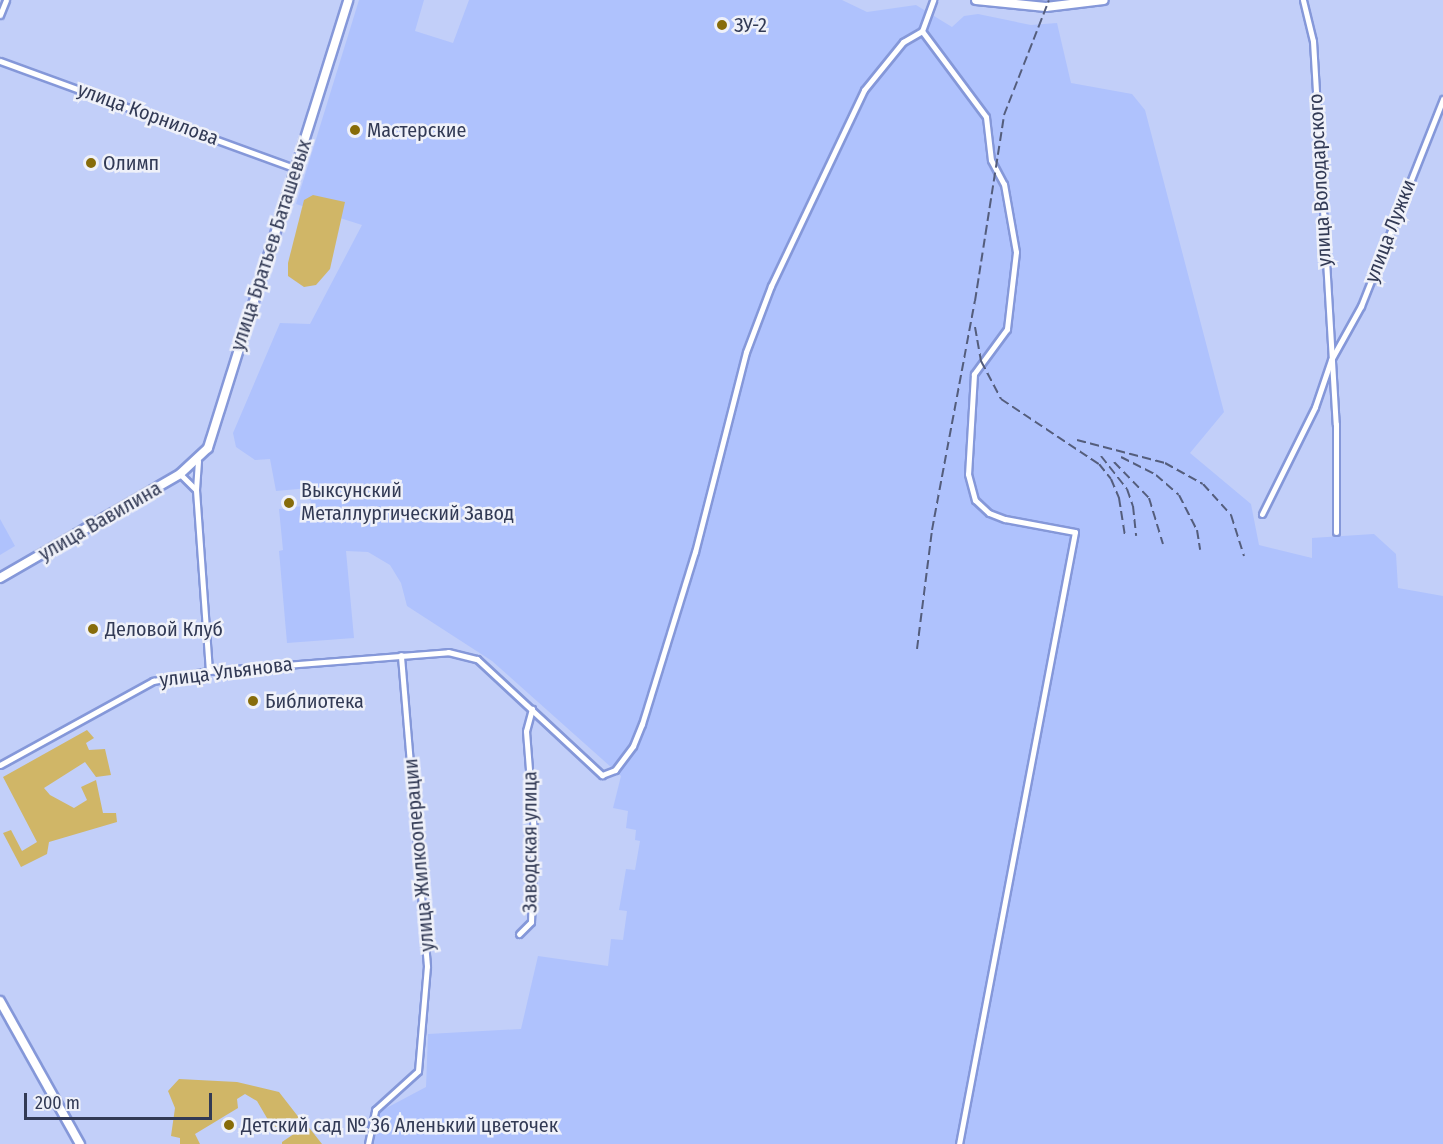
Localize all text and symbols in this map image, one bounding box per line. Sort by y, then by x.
place label: ЗУ-2 [734,13,767,37]
marker: ЗУ-2 [715,18,729,32]
street label: улица Корнилова [74,77,222,151]
street label: улица Володарского [1303,93,1337,267]
place label: Мастерские [367,118,466,142]
marker: Мастерские [348,123,362,137]
street label: улица Братьев Баташевых [226,136,316,354]
place label: Олимп [103,151,159,175]
marker: Олимп [84,156,98,170]
street label: улица Лужки [1359,176,1421,286]
street label: улица Вавилина [34,476,166,566]
place label: Выксунский Металлургический Завод [301,479,514,526]
marker: Выксунский Металлургический Завод [282,496,296,510]
place label: Деловой Клуб [105,617,223,641]
marker: Деловой Клуб [86,622,100,636]
street label: улица Ульянова [158,652,294,692]
place label: Библиотека [265,689,364,713]
marker: Библиотека [246,694,260,708]
street label: улица Жилкооперации [399,757,439,953]
street label: Заводская улица [518,771,542,913]
scale bar [27,1081,214,1119]
text: 200 m [35,1092,80,1114]
place label: Детский сад № 36 Аленький цветочек [241,1113,558,1137]
marker: Детский сад № 36 Аленький цветочек [222,1118,236,1132]

